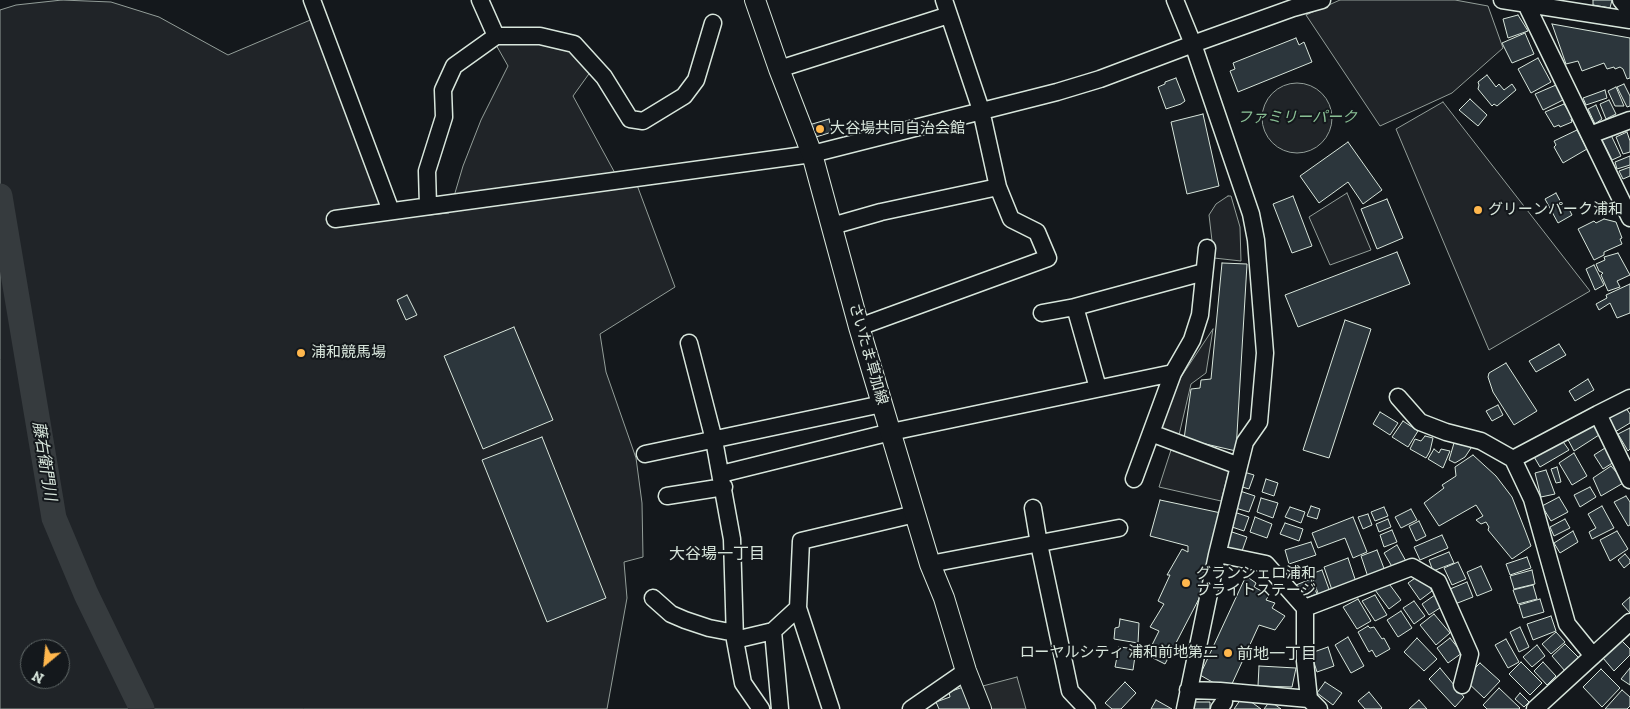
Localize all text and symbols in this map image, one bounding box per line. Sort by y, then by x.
park label: ファミリーパーク [1237,109,1357,127]
place label: 大谷場共同自治会館 [830,120,965,138]
marker: 大谷場共同自治会館 [814,123,826,135]
place label: グリーンパーク浦和 [1488,201,1623,219]
marker: グリーンパーク浦和 [1472,204,1484,216]
street label: さいたま草加線 [845,301,891,407]
place label: 浦和競馬場 [311,344,386,362]
marker: 浦和競馬場 [295,347,307,359]
water label: 藤右衛門川 [28,420,60,502]
district label: 大谷場一丁目 [669,544,765,564]
place label: グランシェロ浦和 ブライトステージ [1196,565,1316,600]
marker: グランシェロ浦和 ブライトステージ [1180,577,1192,589]
north arrow [20,639,70,689]
place label: ローヤルシティ 浦和前地第二 [1020,644,1218,662]
district label: 前地一丁目 [1237,644,1317,664]
marker: ローヤルシティ 浦和前地第二 [1222,647,1234,659]
text: N [30,667,47,687]

